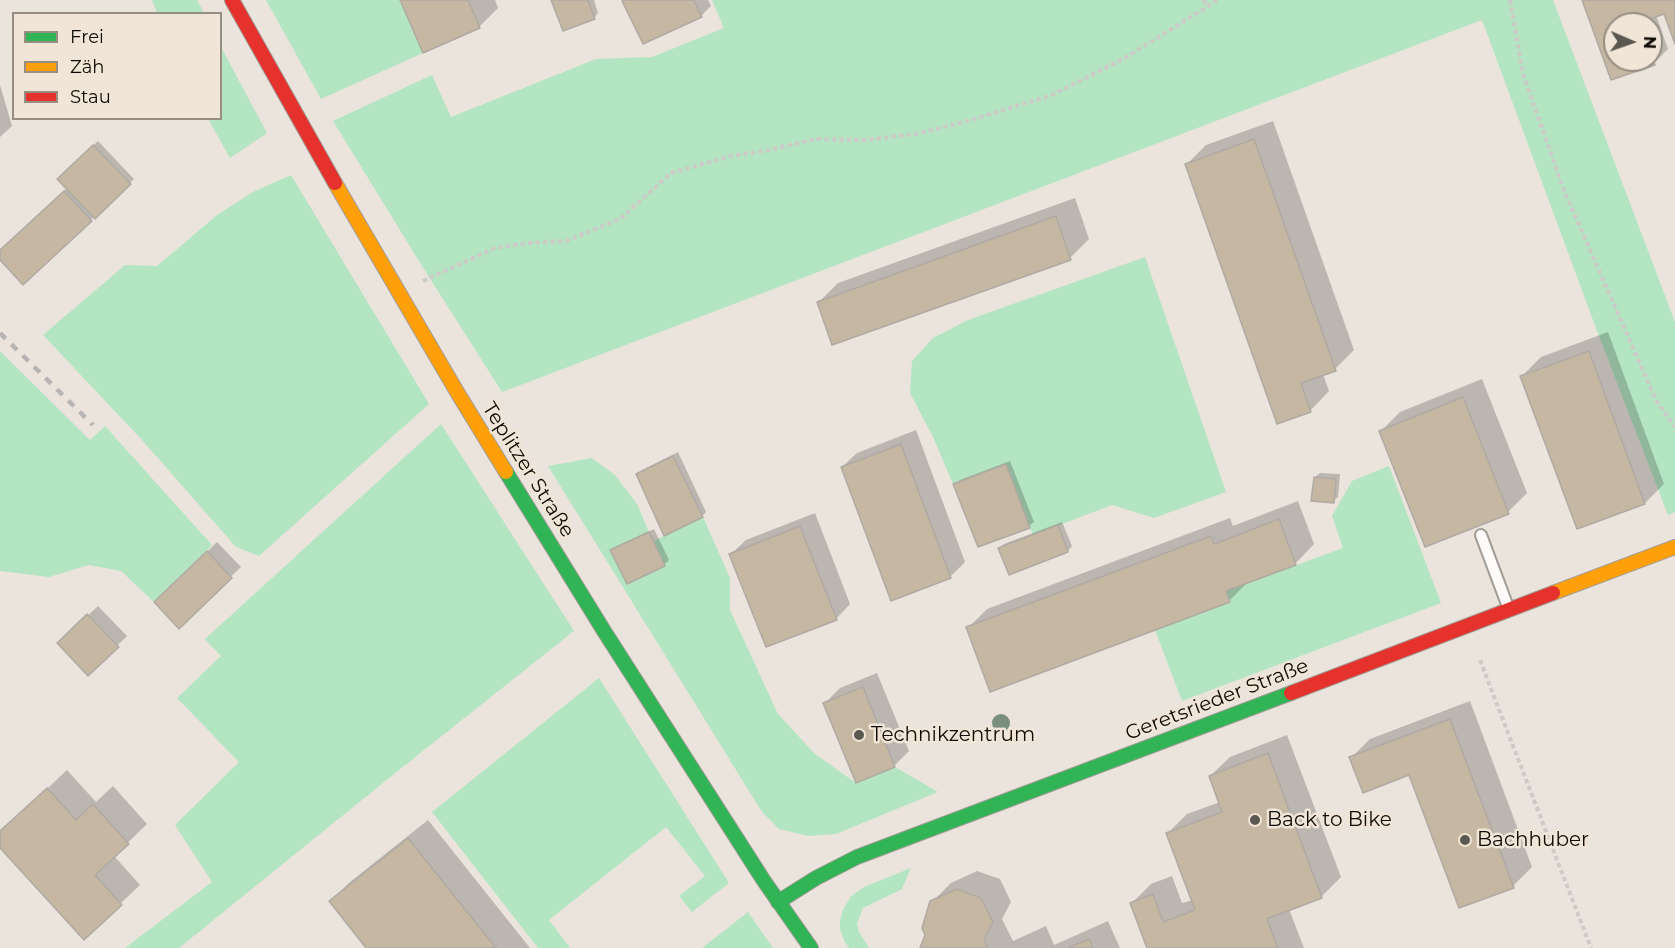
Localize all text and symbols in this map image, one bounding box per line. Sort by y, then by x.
legend [12,12,222,120]
north arrow [1603,12,1663,72]
text: Frei [70,26,104,48]
text: N [1640,36,1659,49]
text: Zäh [70,56,105,78]
text: Stau [70,86,111,108]
street label: Teplitzer Straße [477,398,579,542]
street label: Geretsrieder Straße [1122,654,1312,746]
place label: Technikzentrum [871,723,1035,747]
marker: Technikzentrum [852,728,866,742]
place label: Back to Bike [1267,808,1392,832]
marker: Back to Bike [1248,813,1262,827]
place label: Bachhuber [1477,828,1589,852]
marker: Bachhuber [1458,833,1472,847]

